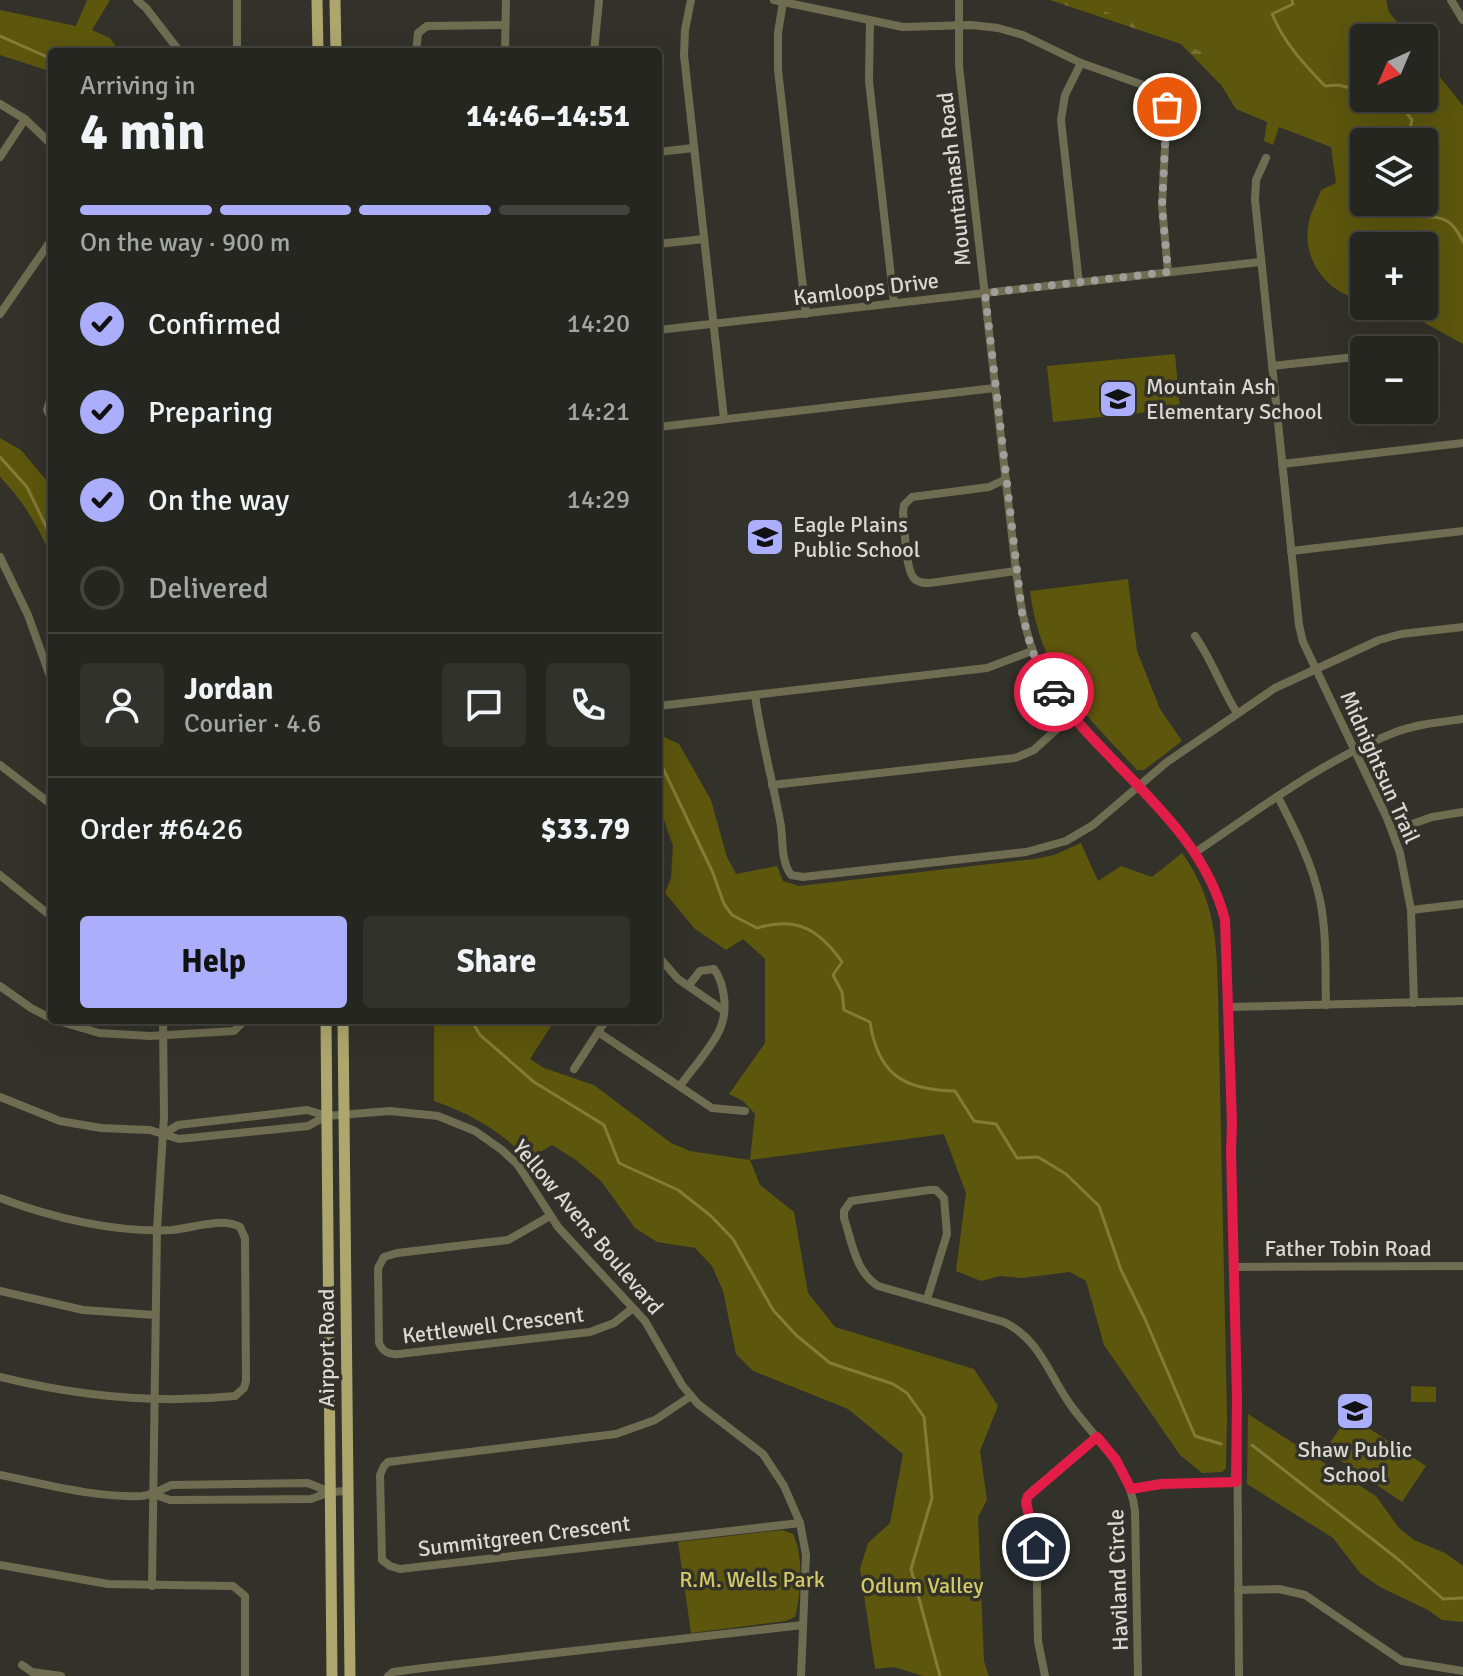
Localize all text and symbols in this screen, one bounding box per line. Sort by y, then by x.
north arrow [1350,24,1438,112]
map controls [1350,24,1438,424]
text: Arriving in [80,70,196,102]
pin [1133,73,1201,141]
icon: bag [1145,85,1189,129]
street label: Mountainash Road [931,91,977,267]
text: 14:46–14:51 [466,98,630,135]
text: 4 min [80,100,206,164]
button: layers [1350,128,1438,216]
text: On the way · 900 m [80,227,290,259]
button: + [1350,232,1438,320]
street label: Kamloops Drive [792,267,940,311]
icon: check [80,302,124,346]
text: Confirmed [148,306,281,343]
text: 14:20 [567,308,630,340]
button: − [1350,336,1438,424]
place label: Mountain Ash Elementary School [1146,373,1323,425]
school or university icon: Mountain Ash Elementary School [1097,378,1139,420]
icon: check [80,390,124,434]
text: Preparing [148,394,273,431]
text: 14:21 [567,396,630,428]
icon: check [80,478,124,522]
text: On the way [148,482,289,519]
text: 14:29 [567,484,630,516]
place label: Eagle Plains Public School [793,511,920,563]
school or university icon: Eagle Plains Public School [744,516,786,558]
text: Delivered [148,570,269,607]
courier [1014,652,1094,732]
button: person [80,663,164,747]
button: chat [442,663,526,747]
button: phone [546,663,630,747]
icon: car [1032,670,1076,714]
text: Jordan [184,671,273,708]
street label: Midnightsun Trail [1334,686,1426,848]
text: Courier · 4.6 [184,708,321,740]
text: Order #6426 [80,811,243,848]
text: $33.79 [540,811,630,848]
button: Help [80,916,347,1008]
button: Share [363,916,630,1008]
street label: Yellow Avens Boulevard [507,1134,669,1320]
street label: Father Tobin Road [1264,1235,1432,1262]
street label: Airport Road [313,1289,340,1407]
street label: Kettlewell Crescent [401,1300,586,1350]
school or university icon: Shaw Public School [1334,1390,1376,1432]
place label: Shaw Public School [1298,1436,1412,1488]
street label: Haviland Circle [1102,1509,1134,1651]
street label: Summitgreen Crescent [416,1510,632,1562]
pin [1002,1513,1070,1581]
icon: home [1014,1525,1058,1569]
park label: R.M. Wells Park [679,1566,825,1593]
park label: Odlum Valley [860,1572,984,1599]

